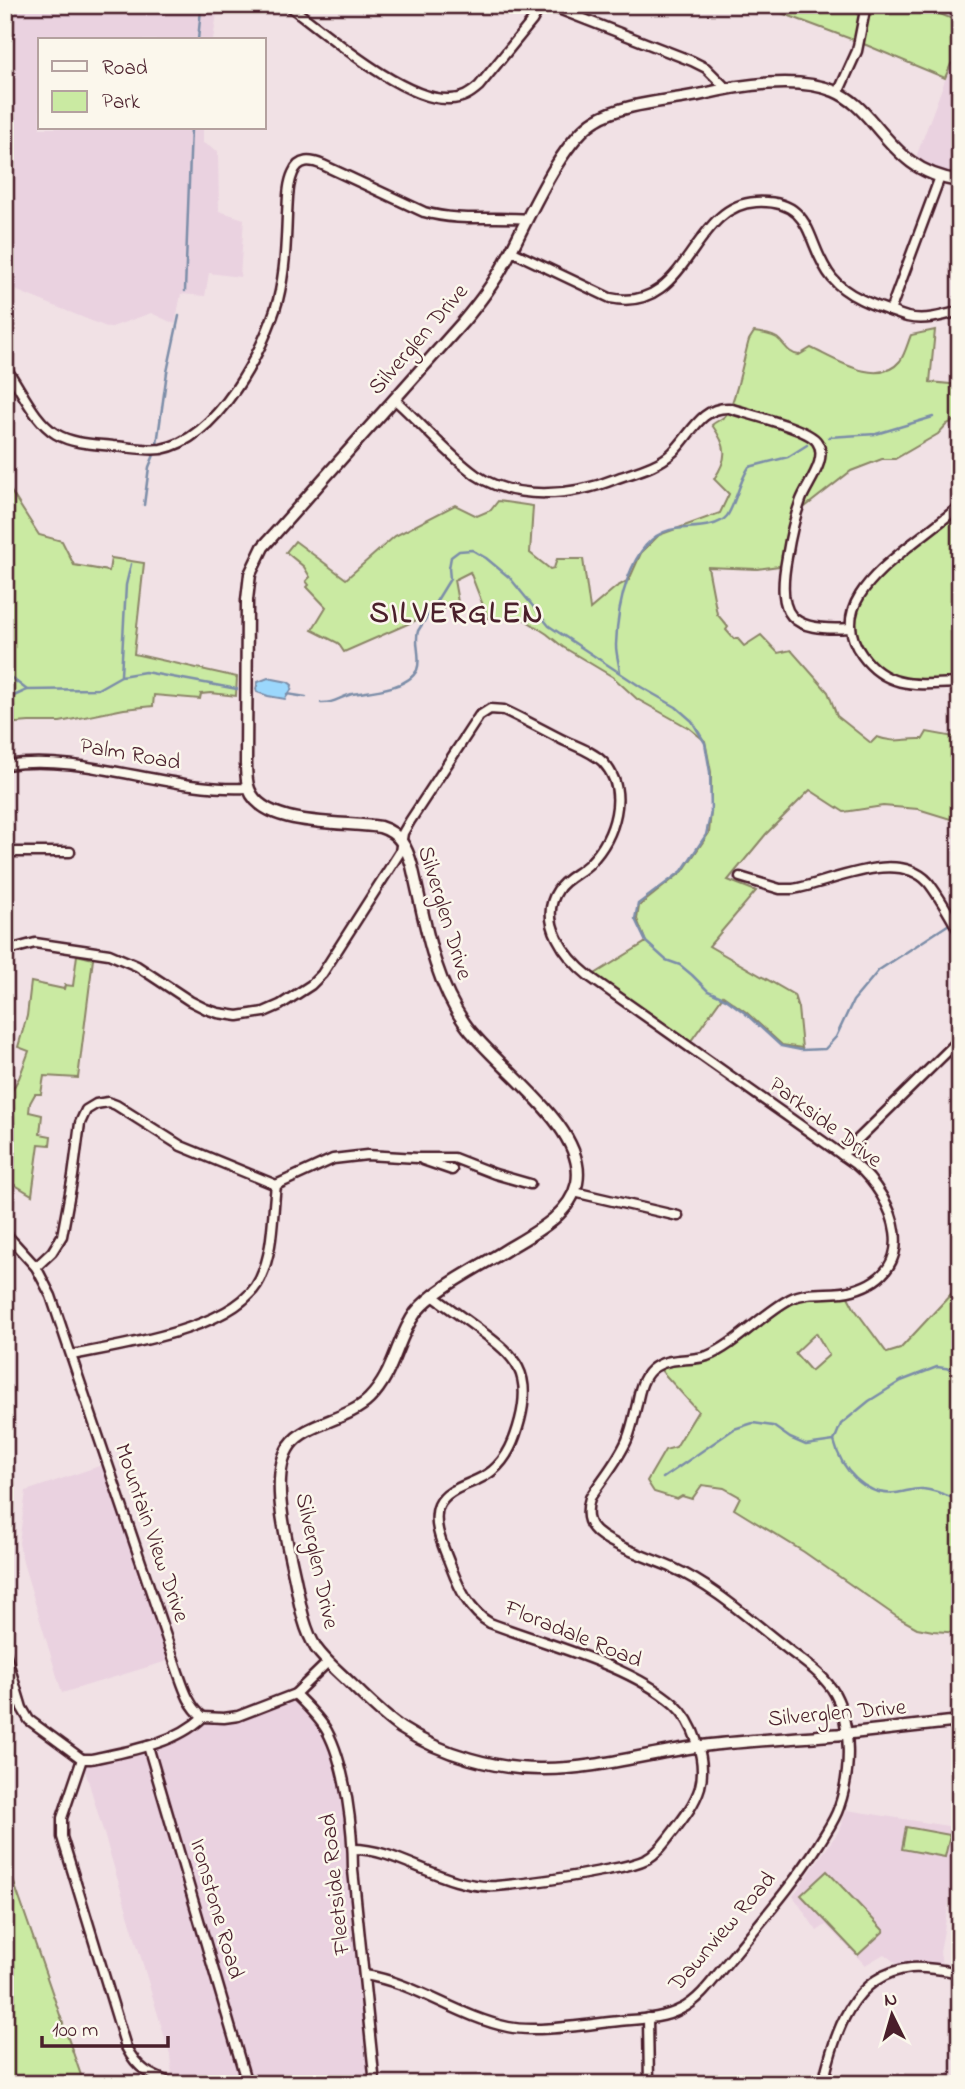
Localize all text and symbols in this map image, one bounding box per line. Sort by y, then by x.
legend [38,38,266,130]
text: Road [102,54,148,84]
text: Park [102,88,141,118]
street label: Silverglen Drive [361,276,478,404]
district label: SILVERGLEN [370,593,544,637]
street label: Palm Road [77,730,183,780]
street label: Silverglen Drive [407,842,480,985]
street label: Parkside Drive [761,1069,889,1177]
street label: Mountain View Drive [105,1439,197,1627]
street label: Silverglen Drive [284,1490,347,1633]
street label: Floradale Road [498,1592,647,1678]
street label: Silverglen Drive [767,1691,908,1737]
street label: Fleetside Road [312,1812,360,1957]
street label: Ironstone Road [180,1835,252,1983]
street label: Dawnview Road [661,1865,785,2000]
north arrow [856,1980,926,2050]
text: N [883,1987,898,2015]
scale bar [42,2005,168,2049]
text: 100 m [52,2016,98,2046]

